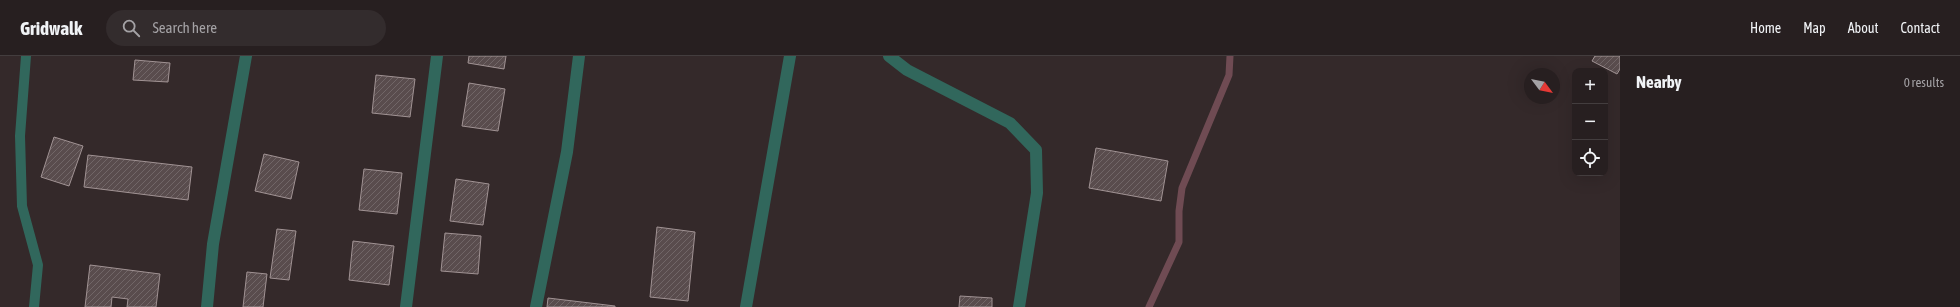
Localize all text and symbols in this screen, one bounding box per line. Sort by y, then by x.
search box [106,10,386,46]
text: Gridwalk [20,17,82,39]
icon: search [120,17,142,39]
text: Search here [152,19,217,36]
text: Home [1750,20,1781,36]
text: Map [1803,20,1826,36]
text: About [1848,20,1879,36]
text: Contact [1901,20,1940,36]
north arrow [1524,68,1560,104]
map controls [1572,68,1608,176]
button: + [1572,68,1608,104]
text: Nearby [1636,72,1682,92]
text: 0 results [1904,75,1944,90]
button: − [1572,104,1608,140]
button: locate [1572,140,1608,176]

